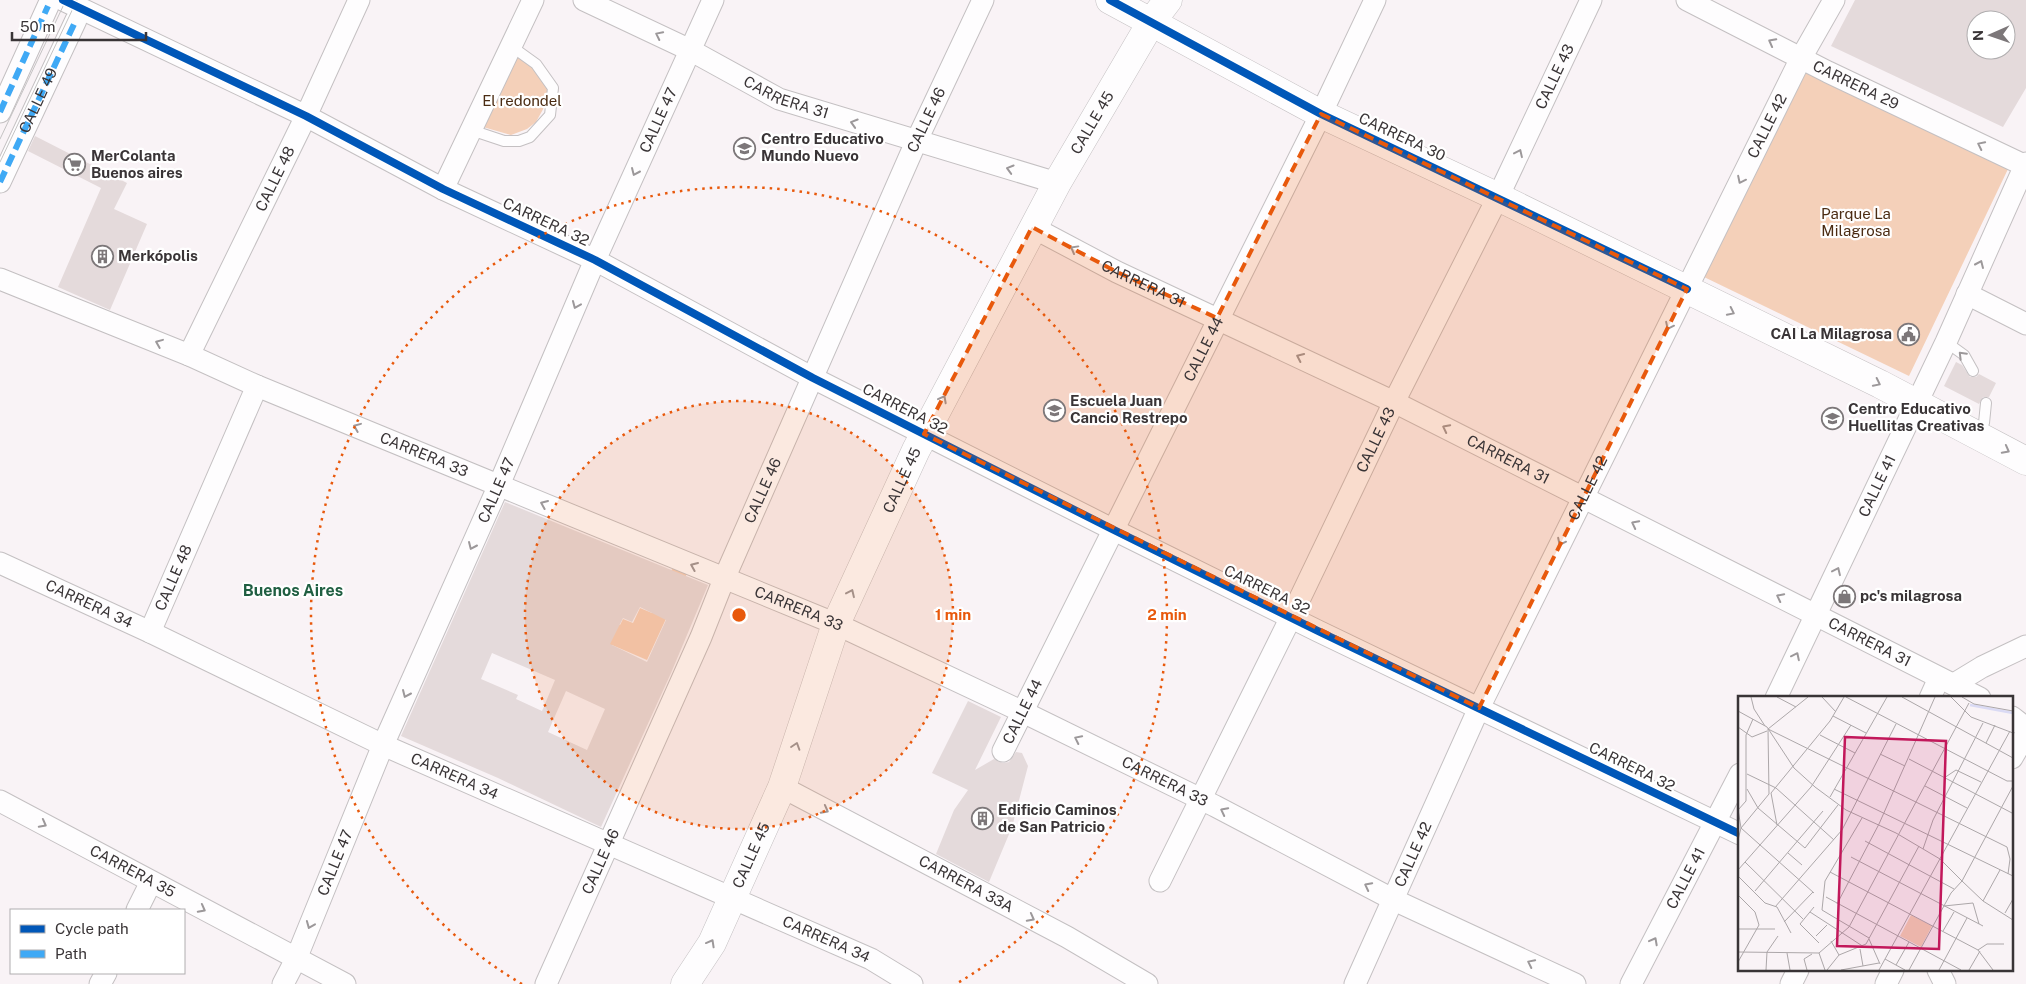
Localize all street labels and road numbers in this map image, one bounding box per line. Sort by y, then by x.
street label: CALLE 43 [1532,41,1577,112]
street label: CARRERA 29 [1810,57,1902,112]
street label: CALLE 49 [15,65,60,136]
street label: CARRERA 31 [741,72,831,122]
street label: CALLE 47 [636,85,680,155]
street label: CALLE 46 [903,85,948,155]
street label: CALLE 45 [1067,88,1117,157]
street label: CALLE 42 [1744,91,1790,161]
street label: CARRERA 30 [1356,109,1448,164]
street label: CALLE 48 [252,143,298,214]
street label: CARRERA 32 [500,194,592,249]
street label: CARRERA 31 [1099,256,1188,311]
street label: CALLE 44 [1180,314,1226,384]
street label: CARRERA 32 [860,380,951,437]
street label: CALLE 43 [1353,405,1398,475]
street label: CARRERA 33 [378,428,471,480]
street label: CARRERA 31 [1464,431,1553,487]
street label: CALLE 45 [879,445,924,515]
street label: CALLE 41 [1855,452,1899,519]
street label: CALLE 42 [1564,453,1611,523]
street label: CALLE 47 [474,455,518,525]
street label: CALLE 46 [741,455,784,526]
street label: CALLE 48 [151,542,195,613]
street label: CARRERA 32 [1222,561,1313,618]
street label: CARRERA 34 [43,576,135,631]
street label: CARRERA 33 [752,582,846,634]
street label: CARRERA 31 [1826,614,1914,670]
street label: CALLE 44 [999,676,1045,747]
street label: CARRERA 32 [1587,738,1678,795]
street label: CARRERA 34 [408,749,501,802]
street label: CARRERA 33 [1119,753,1211,809]
street label: CALLE 42 [1391,819,1435,889]
street label: CALLE 45 [729,820,773,891]
street label: CALLE 46 [578,826,622,897]
street label: CALLE 47 [314,827,356,898]
street label: CARRERA 35 [87,841,178,900]
street label: CALLE 41 [1662,845,1708,912]
street label: CARRERA 33A [916,852,1017,915]
street label: CARRERA 34 [780,912,873,966]

